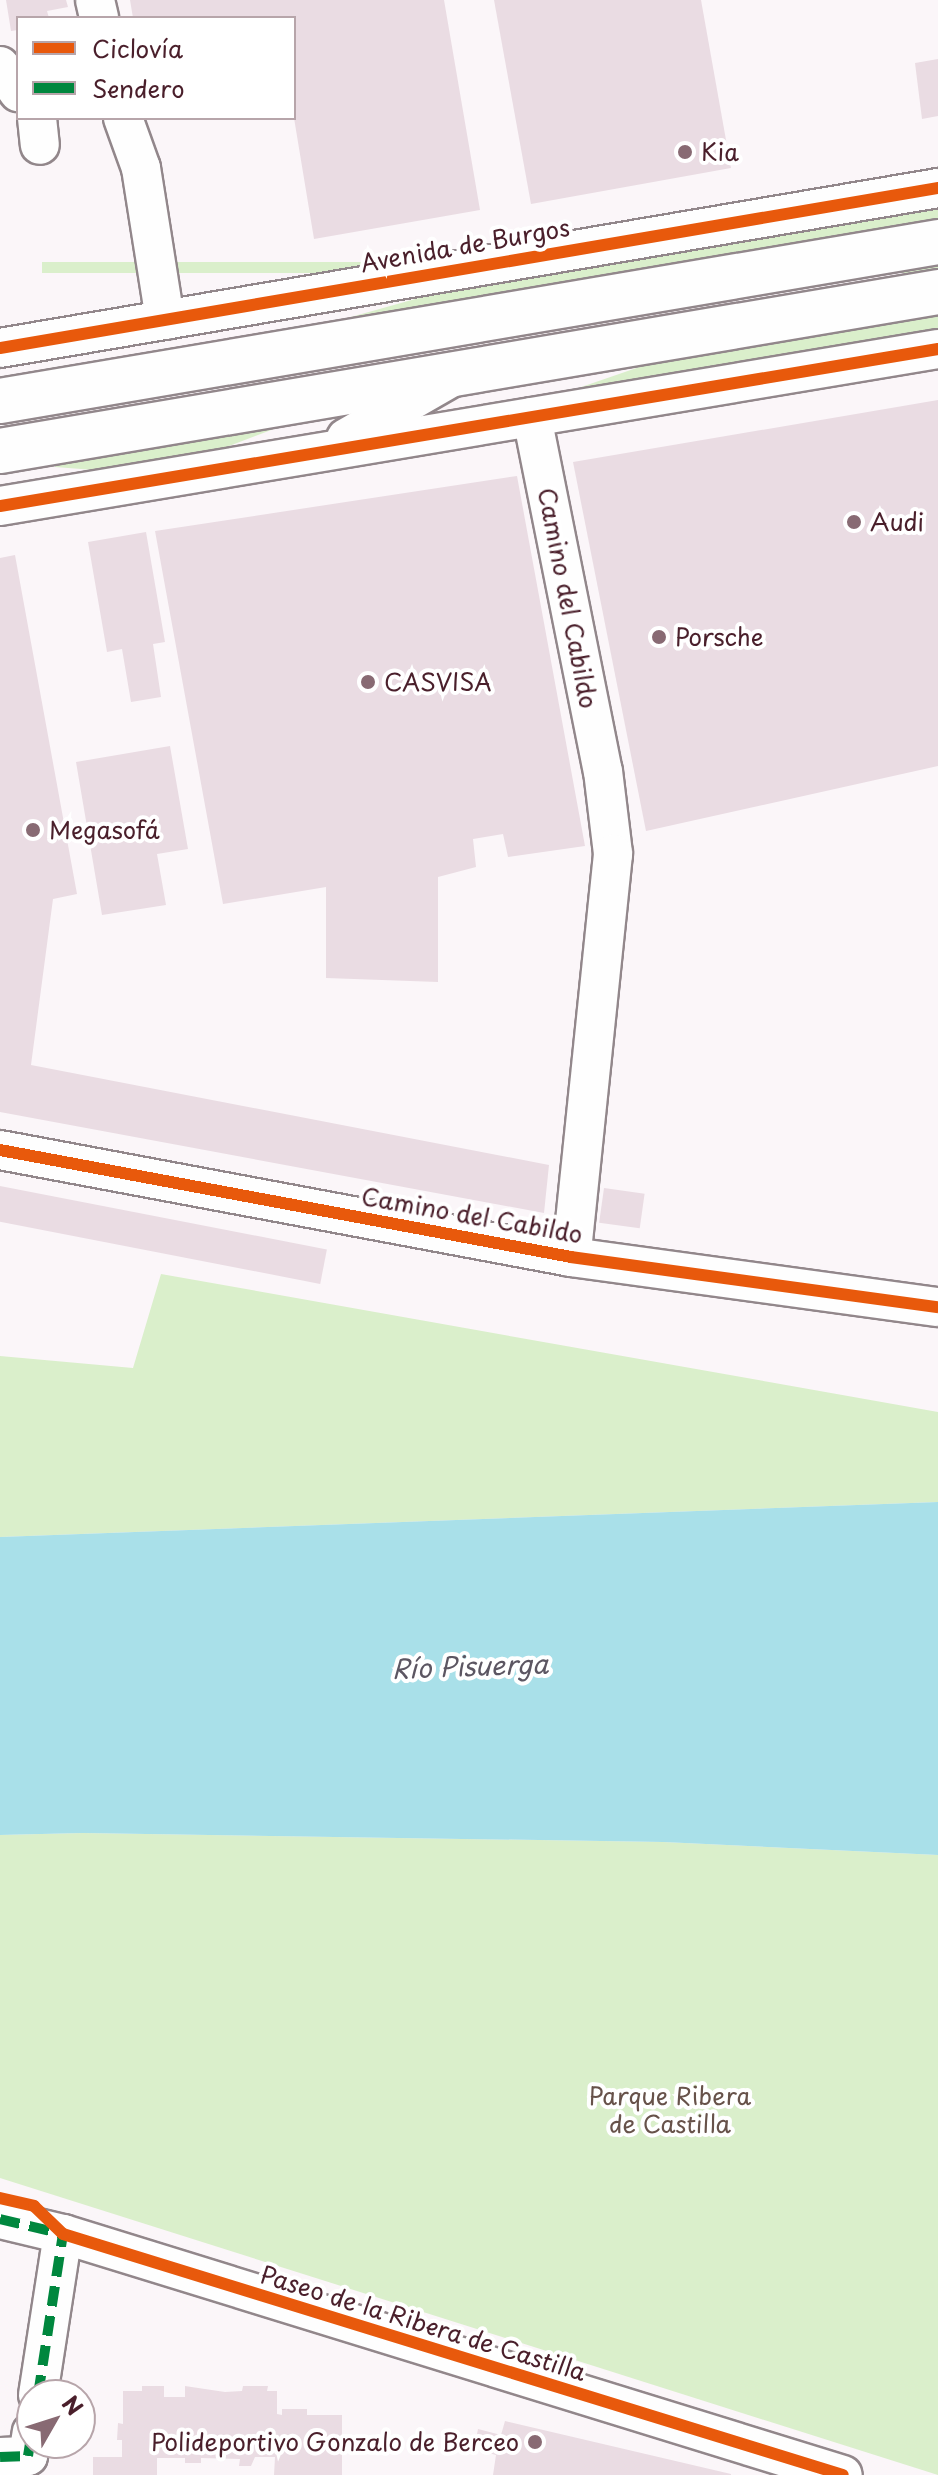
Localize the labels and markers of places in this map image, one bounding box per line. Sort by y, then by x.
place label: Kia [701,138,739,166]
marker: Kia [676,143,694,161]
place label: Audi [870,508,924,536]
marker: Audi [845,513,863,531]
place label: Porsche [675,623,763,651]
marker: Porsche [650,628,668,646]
place label: CASVISA [384,668,492,696]
marker: CASVISA [359,673,377,691]
place label: Megasofá [49,816,160,844]
marker: Megasofá [24,821,42,839]
place label: Polideportivo Gonzalo de Berceo [147,2428,519,2456]
marker: Polideportivo Gonzalo de Berceo [526,2433,544,2451]

